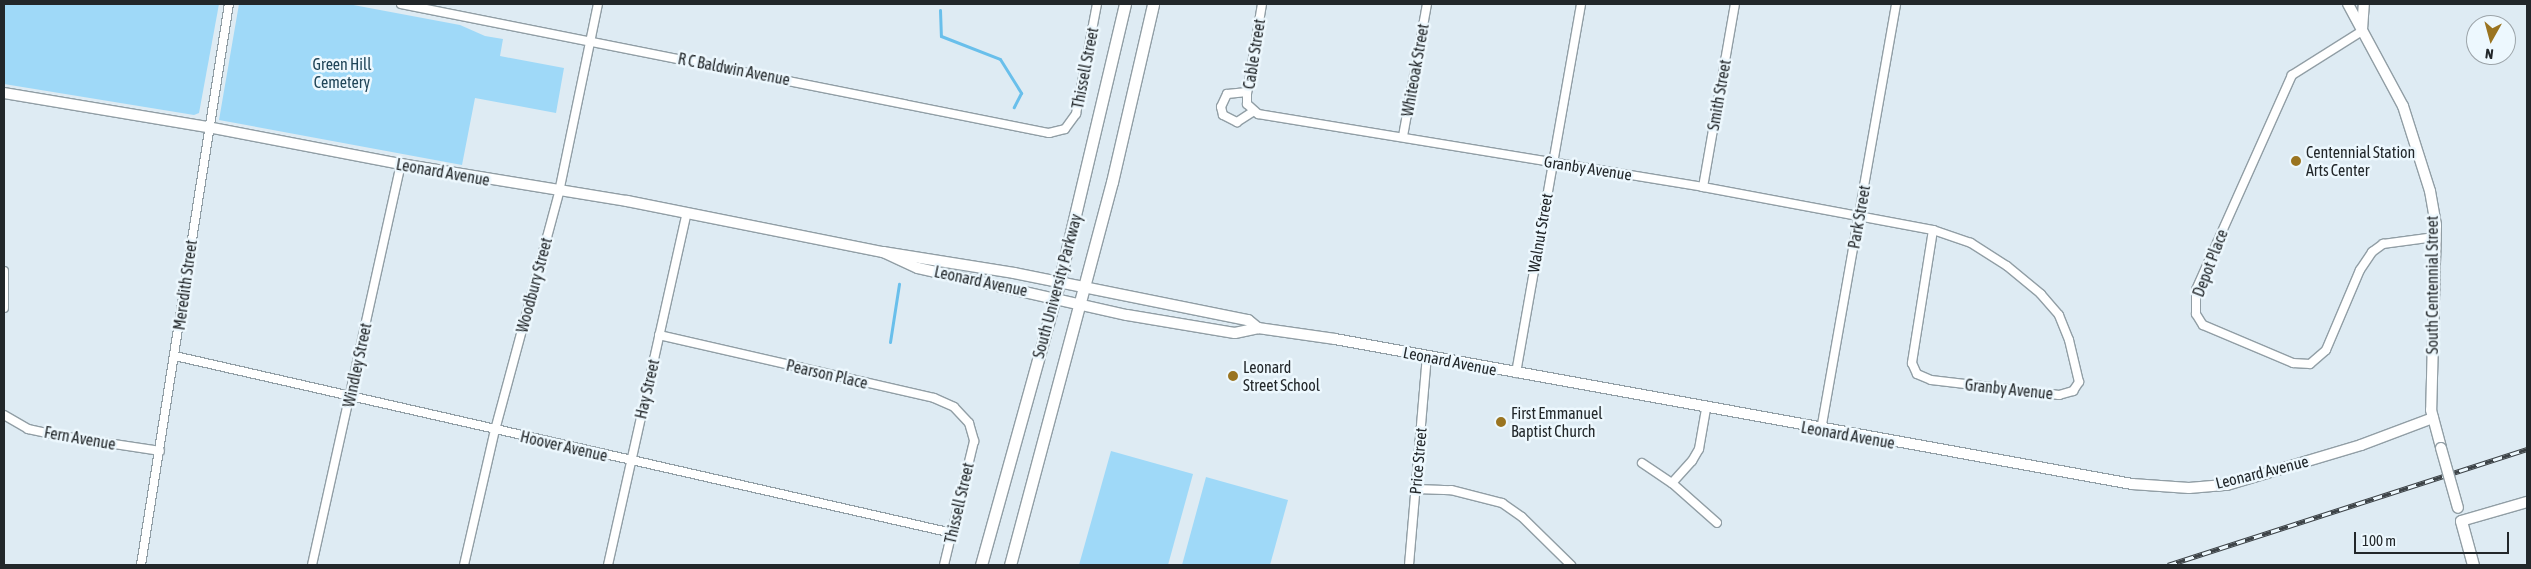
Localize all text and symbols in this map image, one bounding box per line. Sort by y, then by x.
north arrow [2466,15,2516,65]
street label: Cable Street [1239,18,1269,90]
street label: Whiteoak Street [1397,22,1433,118]
street label: Thissell Street [1068,26,1102,110]
text: N [2484,45,2494,62]
street label: R C Baldwin Avenue [676,49,792,89]
park label: Green Hill Cemetery [312,54,372,92]
street label: Smith Street [1703,58,1735,132]
place label: Centennial Station Arts Center [2306,142,2415,180]
street label: Granby Avenue [1543,152,1633,184]
street label: Leonard Avenue [395,154,491,190]
marker: Centennial Station Arts Center [2290,155,2302,167]
street label: Park Street [1844,184,1874,250]
street label: Walnut Street [1524,192,1556,274]
street label: South University Parkway [1028,212,1086,360]
street label: South Centennial Street [2422,216,2442,354]
street label: Depot Place [2188,226,2232,300]
street label: Woodbury Street [512,235,556,335]
street label: Meredith Street [169,239,201,331]
street label: Leonard Avenue [933,262,1029,300]
street label: Windley Street [339,321,375,409]
street label: Leonard Avenue [1402,343,1498,379]
street label: Pearson Place [784,355,870,393]
street label: Hay Street [631,357,663,421]
place label: Leonard Street School [1243,357,1320,395]
marker: Leonard Street School [1227,370,1239,382]
street label: Granby Avenue [1964,375,2054,403]
place label: First Emmanuel Baptist Church [1511,403,1603,441]
marker: First Emmanuel Baptist Church [1495,416,1507,428]
street label: Leonard Avenue [1800,417,1896,453]
street label: Fern Avenue [43,422,117,454]
street label: Hoover Avenue [518,427,610,465]
street label: Price Street [1406,427,1430,495]
street label: Leonard Avenue [2214,451,2310,493]
street label: Thissell Street [940,461,978,545]
scale bar [2356,522,2511,554]
text: 100 m [2362,532,2396,549]

